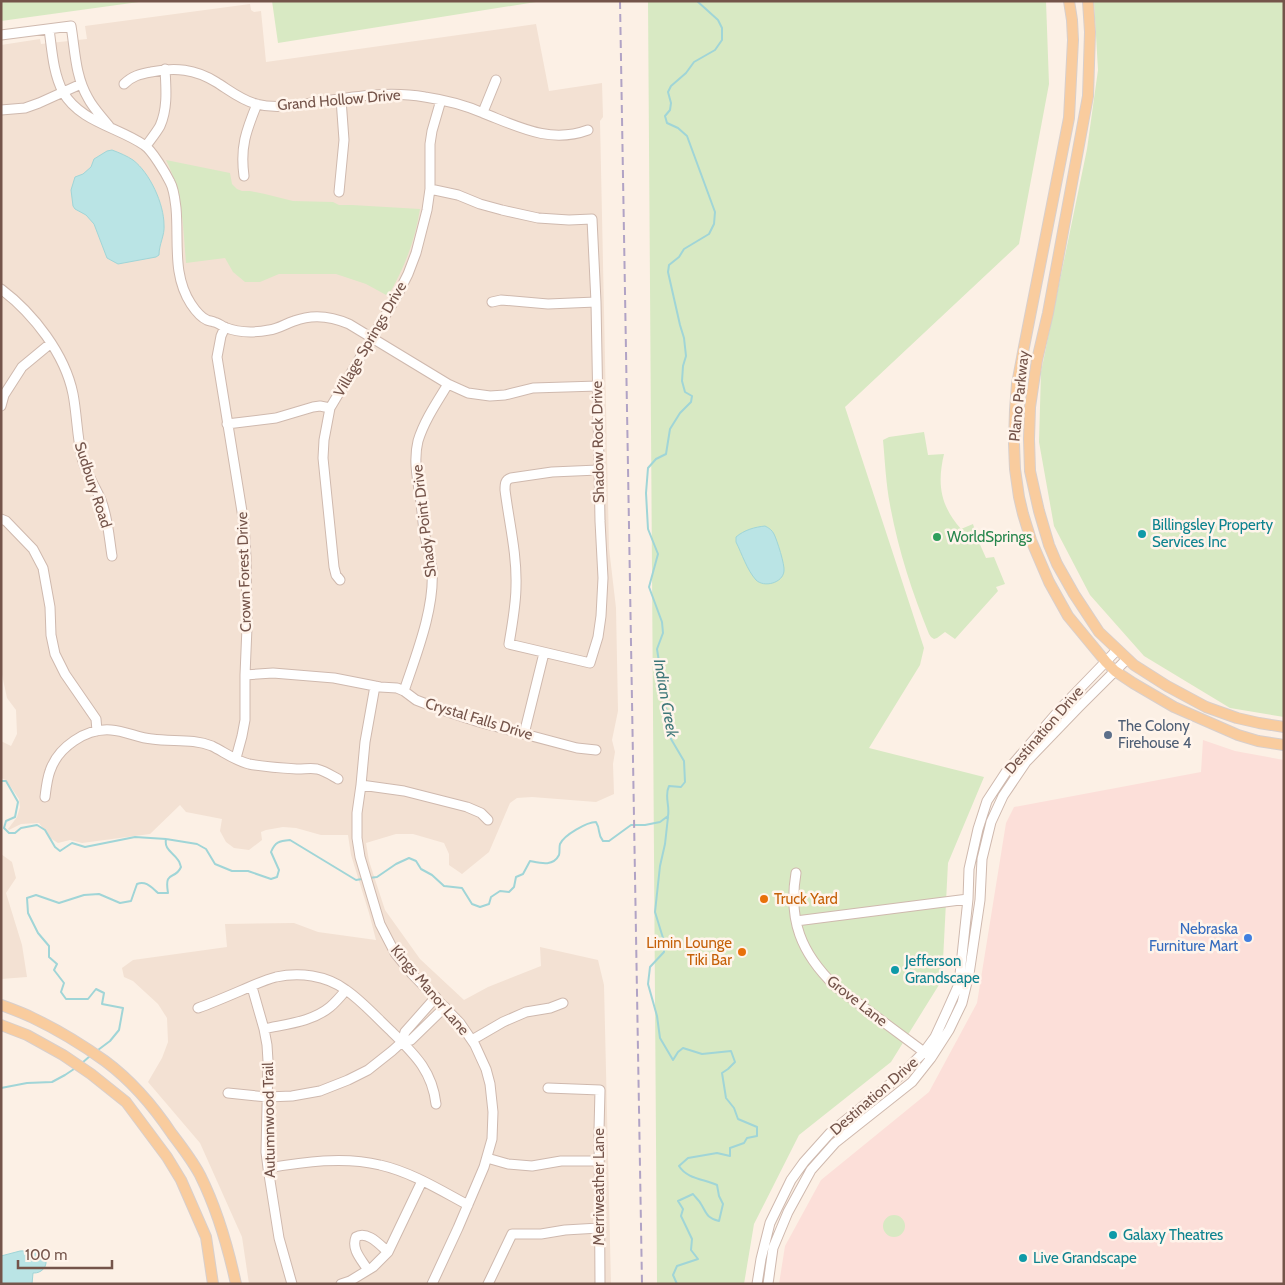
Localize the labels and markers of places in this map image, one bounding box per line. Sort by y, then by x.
place label: Billingsley Property Services Inc [1152,516,1273,551]
place label: WorldSprings [947,528,1032,546]
marker: Billingsley Property Services Inc [1136,528,1148,540]
marker: WorldSprings [931,531,943,543]
place label: The Colony Firehouse 4 [1118,717,1192,752]
marker: The Colony Firehouse 4 [1102,729,1114,741]
place label: Truck Yard [774,890,838,908]
marker: Truck Yard [758,893,770,905]
place label: Nebraska Furniture Mart [1149,920,1239,955]
marker: Nebraska Furniture Mart [1242,932,1254,944]
place label: Limin Lounge Tiki Bar [646,934,732,969]
marker: Limin Lounge Tiki Bar [736,946,748,958]
place label: Jefferson Grandscape [904,952,980,987]
marker: Jefferson Grandscape [889,964,901,976]
place label: Galaxy Theatres [1123,1226,1223,1244]
marker: Galaxy Theatres [1107,1229,1119,1241]
place label: Live Grandscape [1033,1249,1137,1267]
marker: Live Grandscape [1017,1252,1029,1264]

